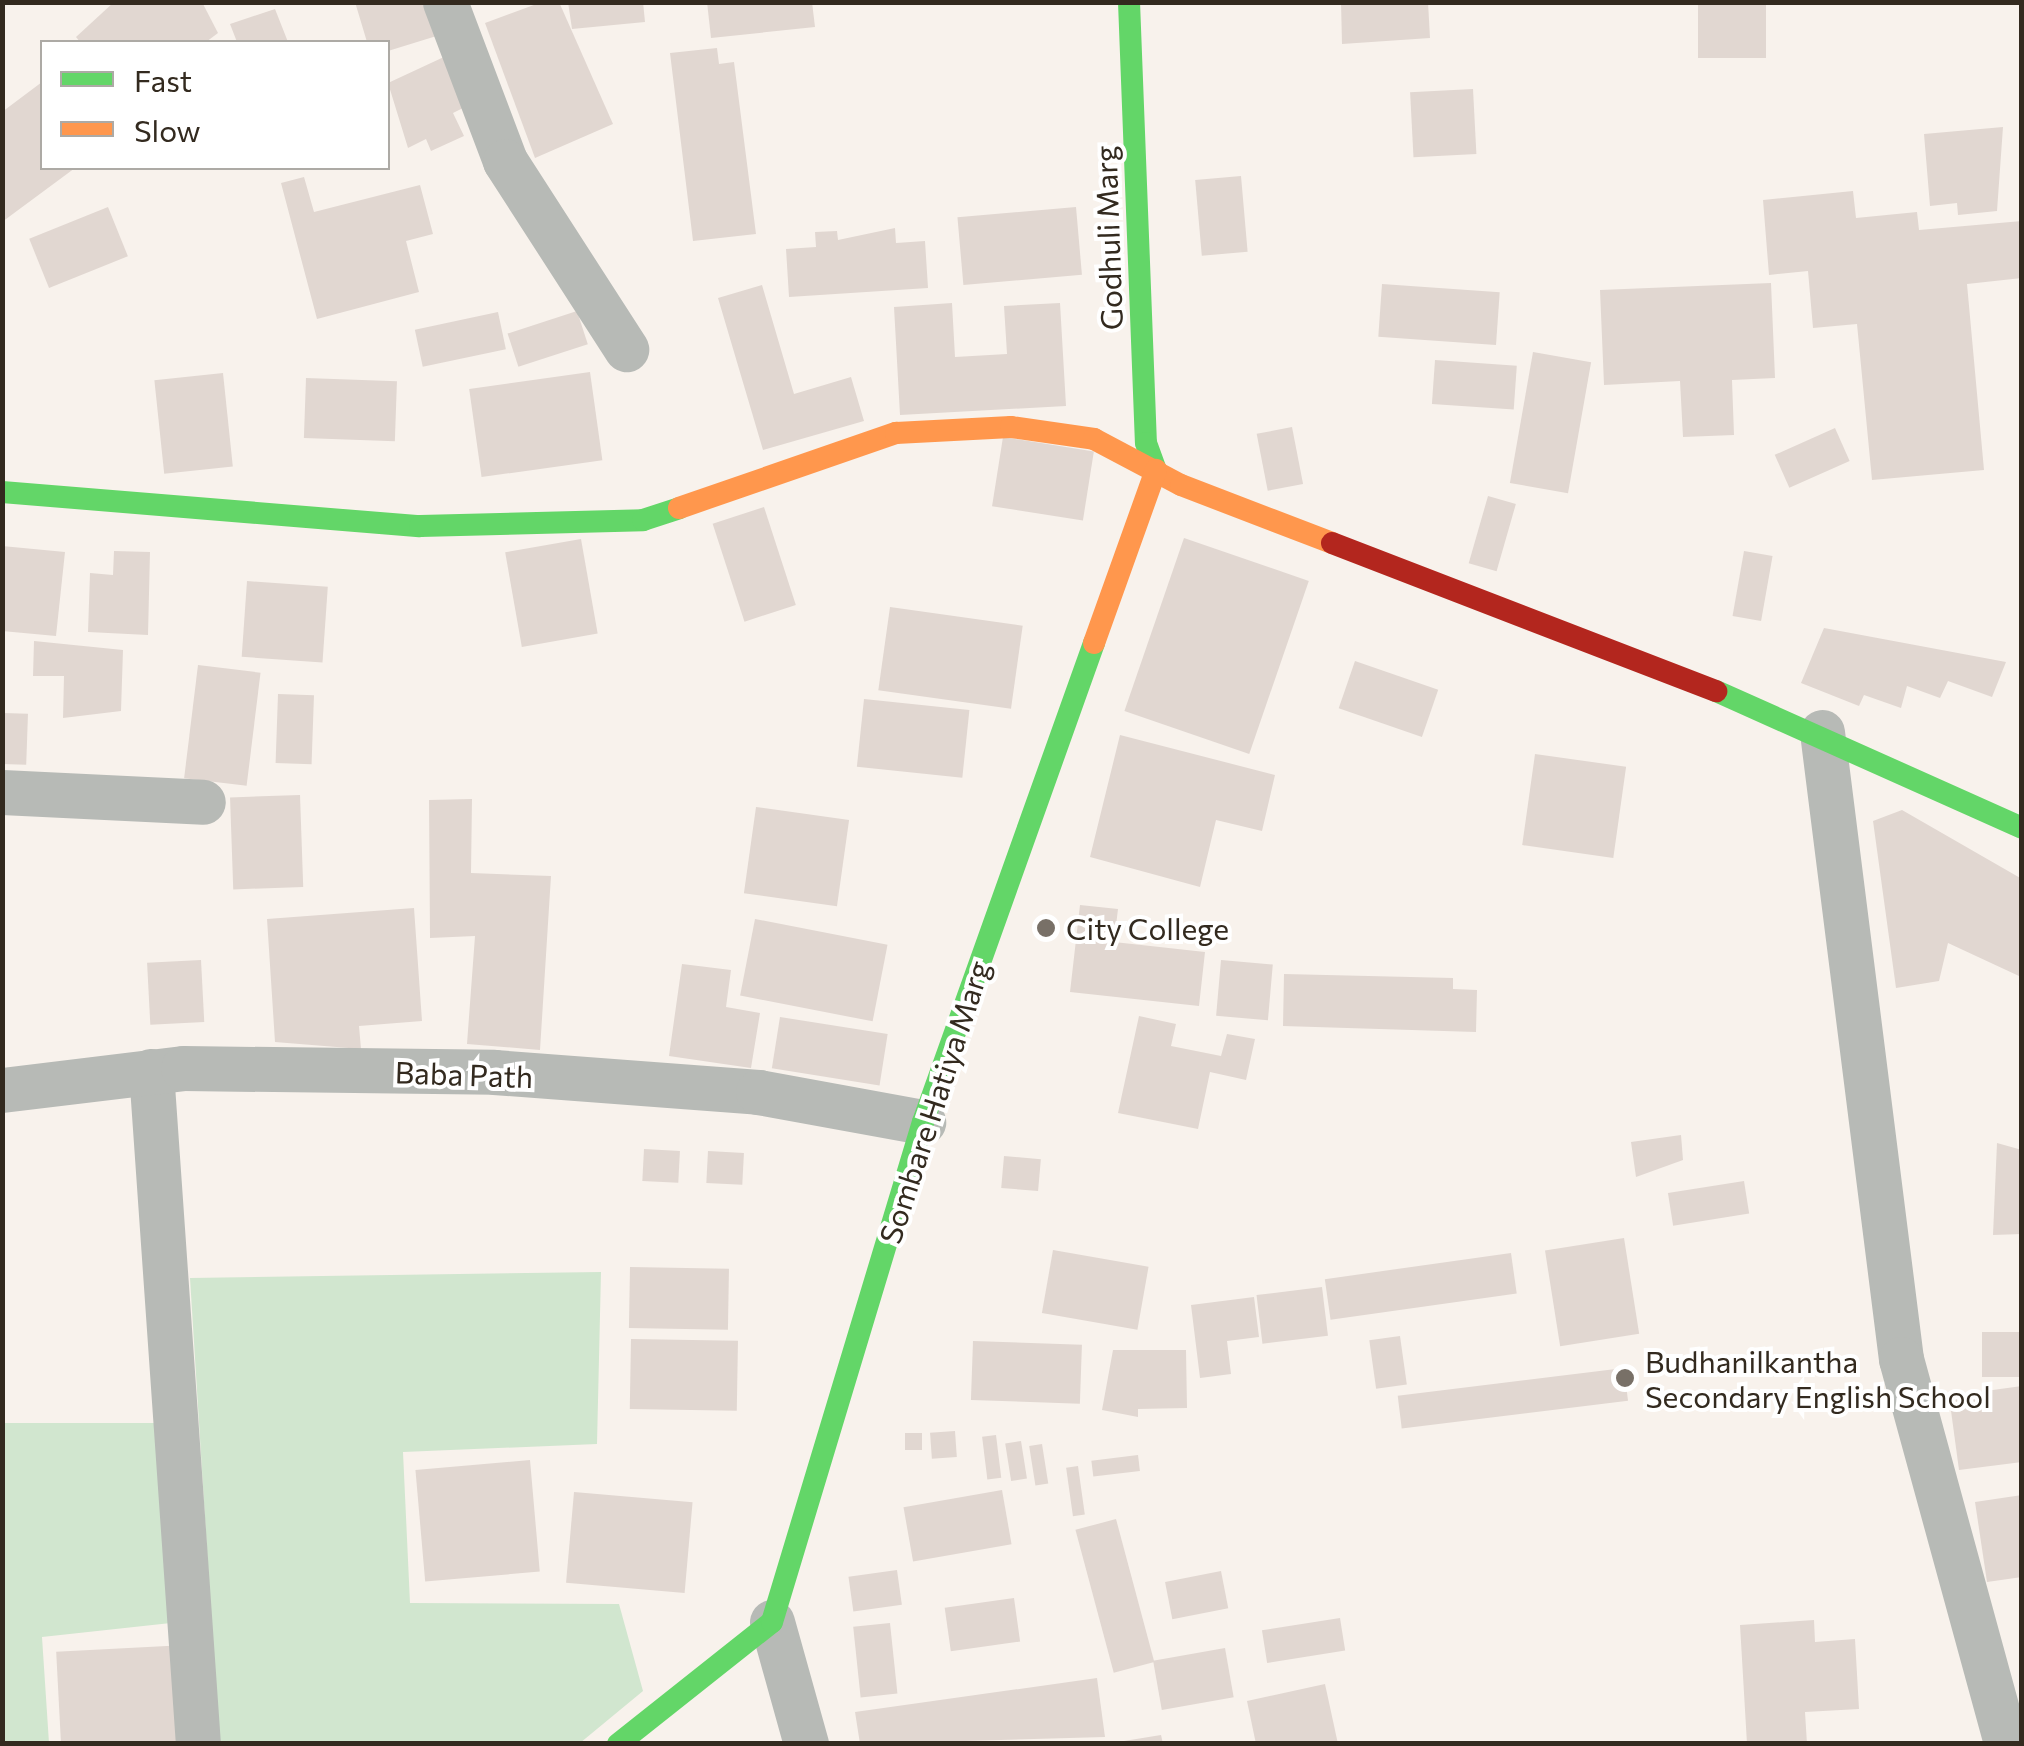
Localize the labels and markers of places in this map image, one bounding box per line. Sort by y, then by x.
place label: City College [1066,910,1229,946]
marker: City College [1035,917,1057,939]
place label: Budhanilkantha Secondary English School [1645,1343,1991,1414]
marker: Budhanilkantha Secondary English School [1614,1367,1636,1389]

